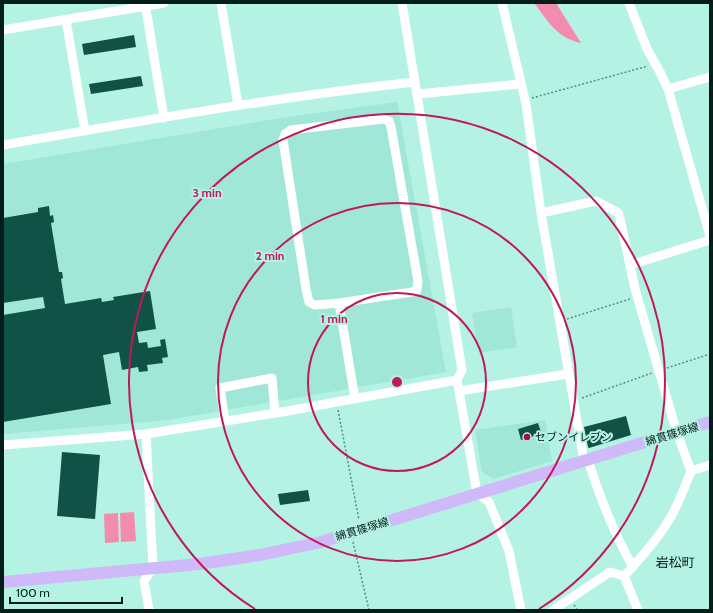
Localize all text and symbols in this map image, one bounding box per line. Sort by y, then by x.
text: 3 min [192,185,222,200]
text: 2 min [256,248,284,263]
text: 1 min [320,311,348,326]
centre of rings [390,375,404,389]
street label: 綿貫篠塚線 [644,419,700,449]
place label: セブンイレブン [535,430,612,444]
marker: セブンイレブン [522,432,532,442]
street label: 綿貫篠塚線 [334,514,390,544]
district label: 岩松町 [655,554,695,570]
scale bar [10,579,122,605]
text: 100 m [16,585,50,600]

